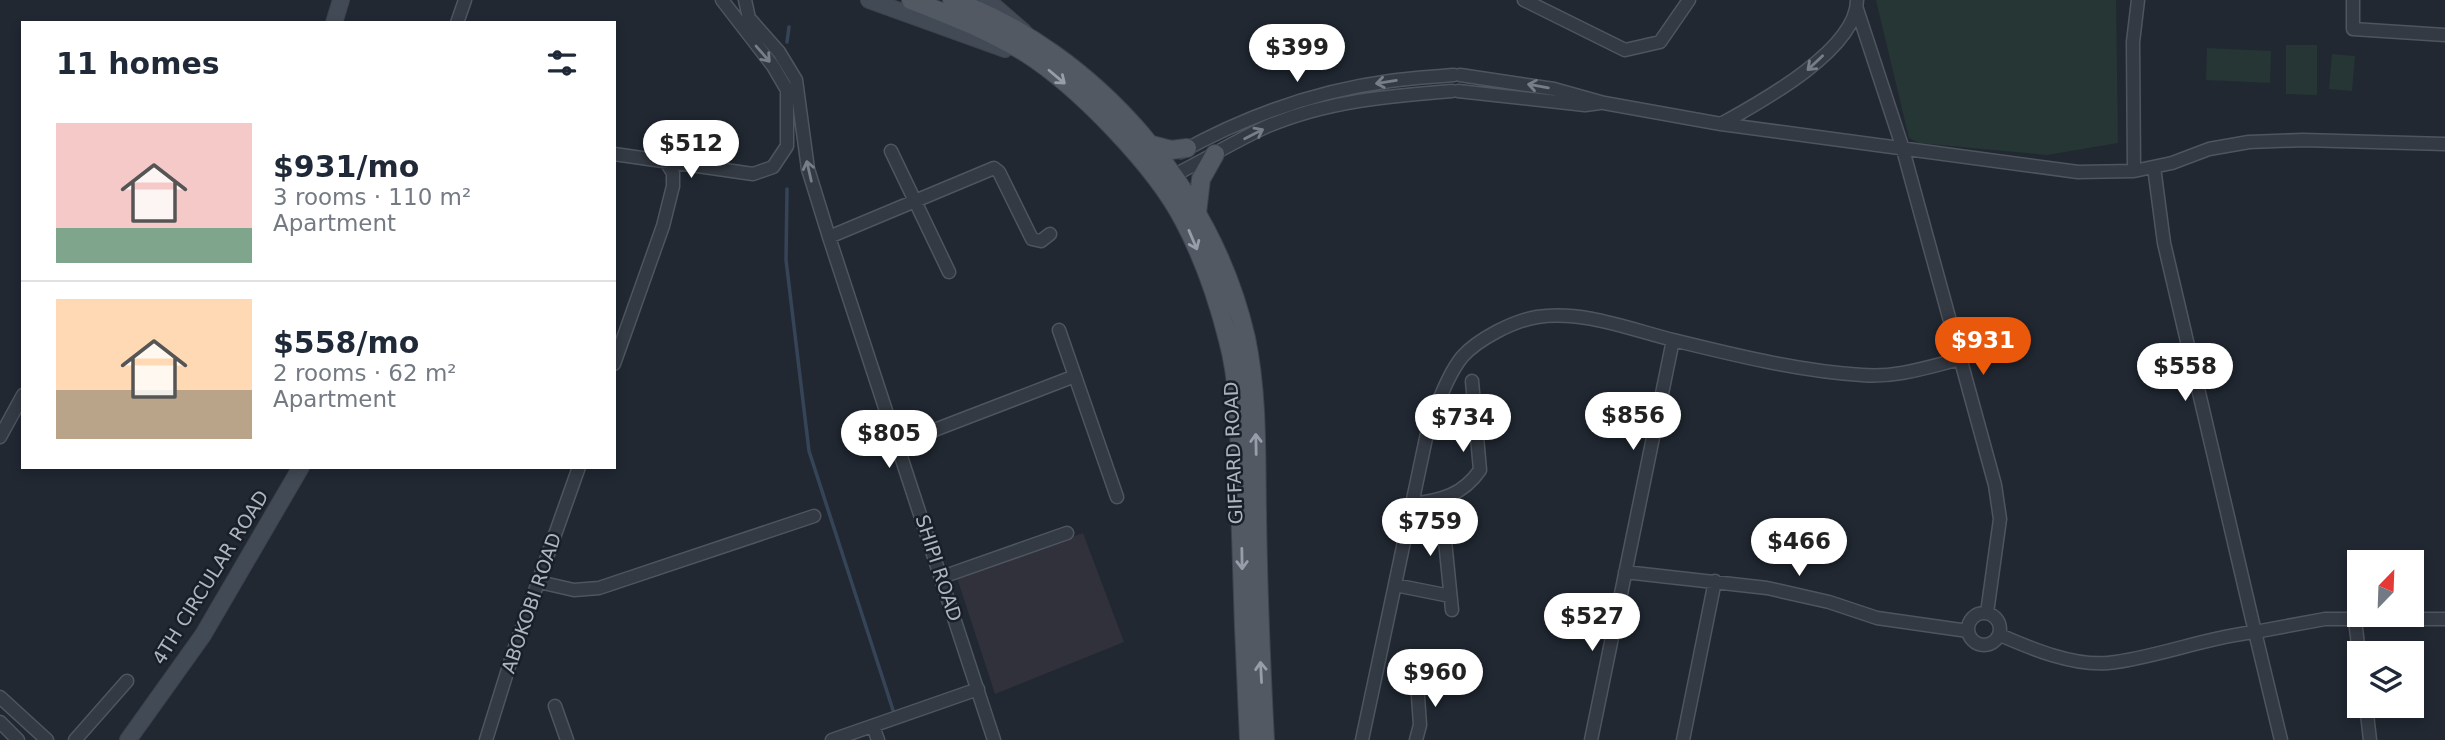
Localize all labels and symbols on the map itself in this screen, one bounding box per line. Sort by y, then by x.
pin: $399 [1256,24,1338,84]
one-way arrow [755,45,771,63]
one-way arrow [1806,55,1824,71]
one-way arrow [1048,69,1066,85]
one-way arrow [1375,76,1398,89]
one-way arrow [1527,78,1550,92]
pin: $512 [650,120,732,180]
one-way arrow [1243,126,1264,140]
one-way arrow [802,160,815,183]
one-way arrow [1187,229,1200,251]
pin: $931 [1942,318,2024,377]
pin: $558 [2144,344,2226,403]
street label: GIFFARD ROAD [1220,381,1246,525]
pin: $856 [1592,392,1674,452]
pin: $734 [1422,394,1504,454]
pin: $805 [848,410,930,470]
one-way arrow [1249,433,1262,456]
street label: 4TH CIRCULAR ROAD [147,486,273,668]
pin: $759 [1389,498,1471,558]
street label: SHIPI ROAD [911,512,967,624]
pin: $466 [1758,518,1840,578]
street label: ABOKOBI ROAD [497,530,565,676]
one-way arrow [1235,547,1248,570]
north arrow [2347,550,2424,626]
pin: $527 [1551,594,1633,653]
pin: $960 [1394,650,1476,709]
one-way arrow [1255,661,1268,684]

